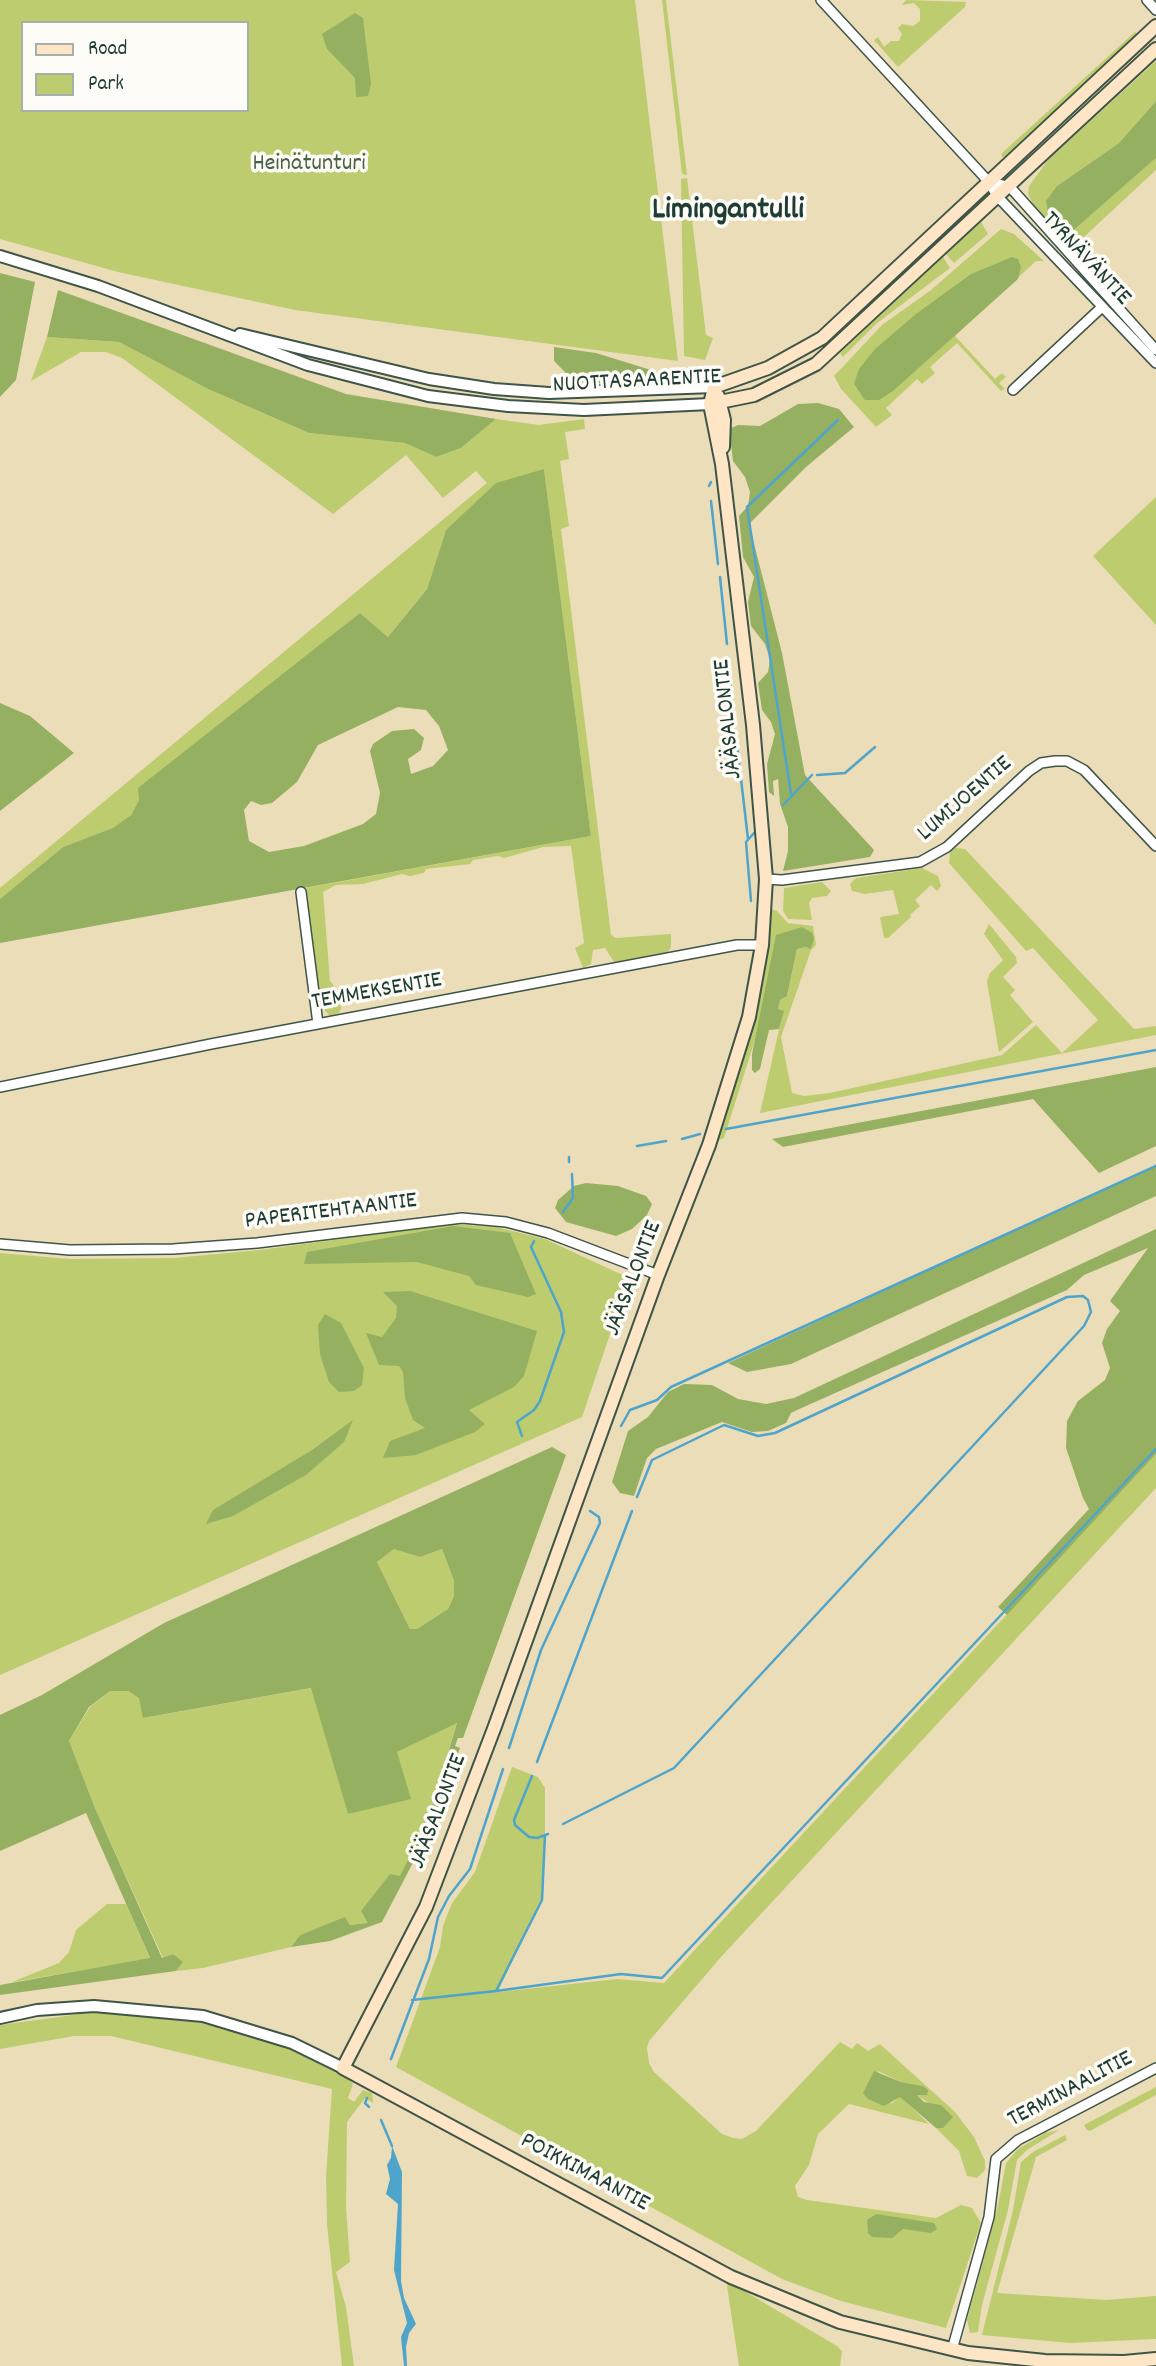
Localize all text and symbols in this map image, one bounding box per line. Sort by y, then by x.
legend [21,21,248,112]
text: Road [88,35,127,65]
text: Park [88,70,124,100]
park label: Heinätunturi [252,152,366,180]
district label: Limingantulli [652,194,804,232]
street label: TYRNÄVÄNTIE [1034,207,1136,313]
street label: NUOTTASAARENTIE [552,364,722,402]
street label: JÄÄSALONTIE [709,658,751,780]
street label: LUMIJOENTIE [913,751,1019,849]
street label: TEMMEKSENTIE [310,967,444,1019]
street label: PAPERITEHTAANTIE [243,1188,419,1238]
street label: JÄÄSALONTIE [600,1218,670,1340]
street label: JÄÄSALONTIE [405,1751,475,1873]
street label: TERMINAALITIE [1004,2046,1138,2136]
street label: POIKKIMAANTIE [515,2128,653,2220]

